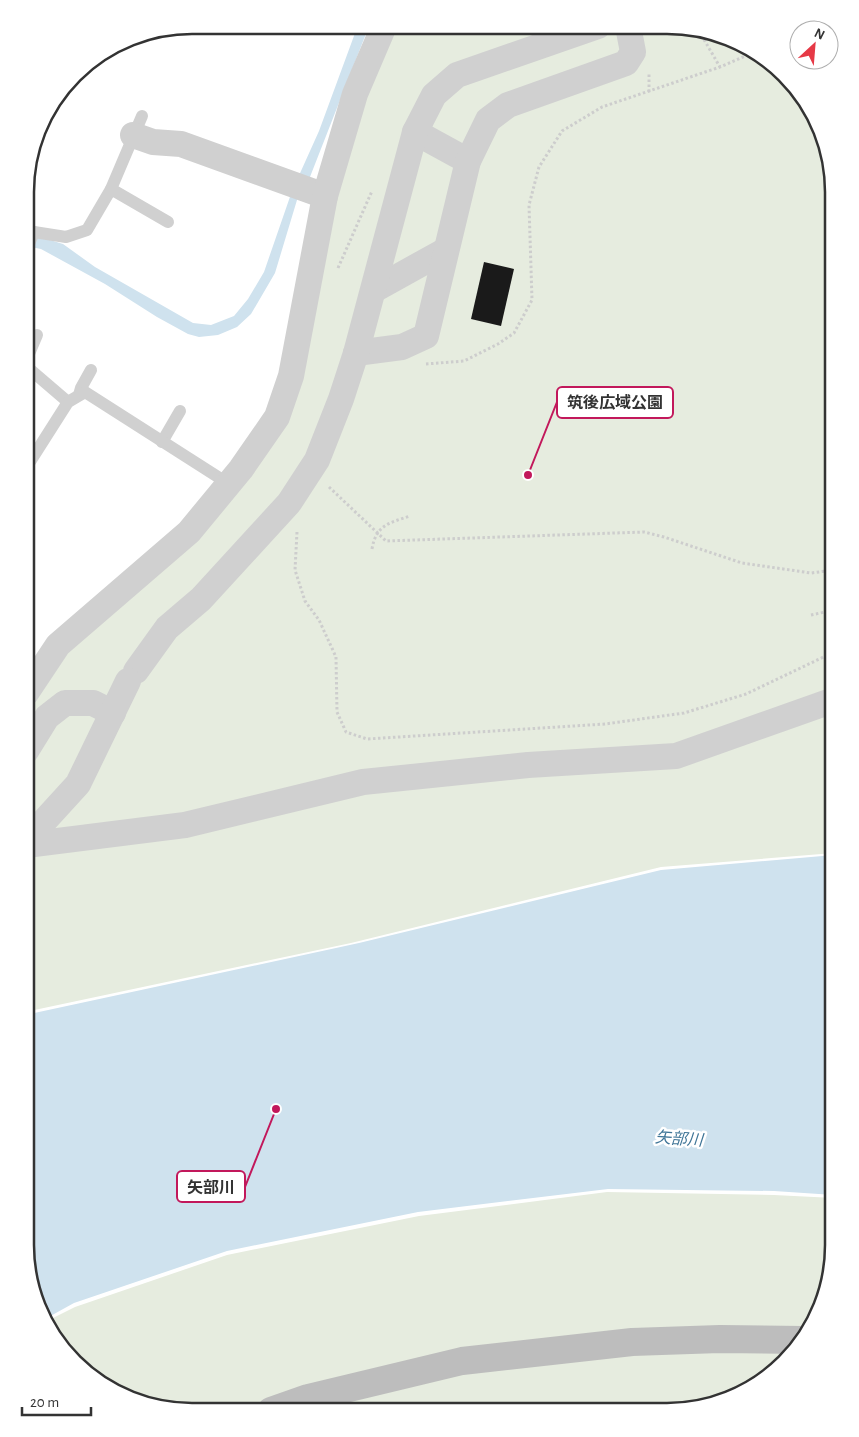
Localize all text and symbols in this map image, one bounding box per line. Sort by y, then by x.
north arrow [789,20,839,70]
text: N [812,26,827,43]
callout: 筑後広域公園 [557,387,673,418]
text: 筑後広域公園 [567,394,663,411]
water label: 矢部川 [654,1128,705,1149]
callout: 矢部川 [177,1171,245,1202]
text: 矢部川 [187,1179,235,1196]
scale bar [22,1384,91,1416]
text: 20 m [30,1395,59,1410]

